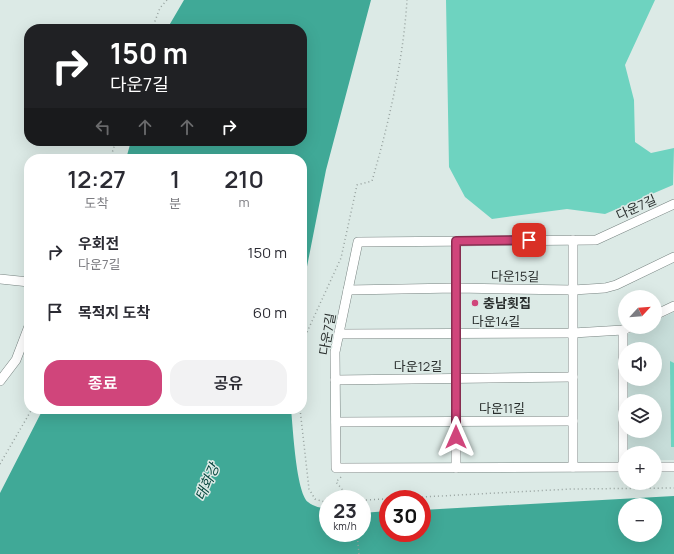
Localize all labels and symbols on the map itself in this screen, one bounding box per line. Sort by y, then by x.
street label: 다운7길 [613,190,659,224]
pin [512,223,546,257]
street label: 다운15길 [491,267,539,285]
north arrow [618,290,662,334]
place label: 충남횟집 [483,294,531,312]
marker: 충남횟집 [470,298,480,308]
street label: 다운7길 [314,312,340,356]
street label: 다운14길 [472,312,520,330]
street label: 다운12길 [394,357,442,375]
street label: 다운11길 [479,399,525,417]
position arrow [435,416,477,458]
water label: 태화강 [190,458,224,503]
speed limit sign: 30 [379,490,431,542]

